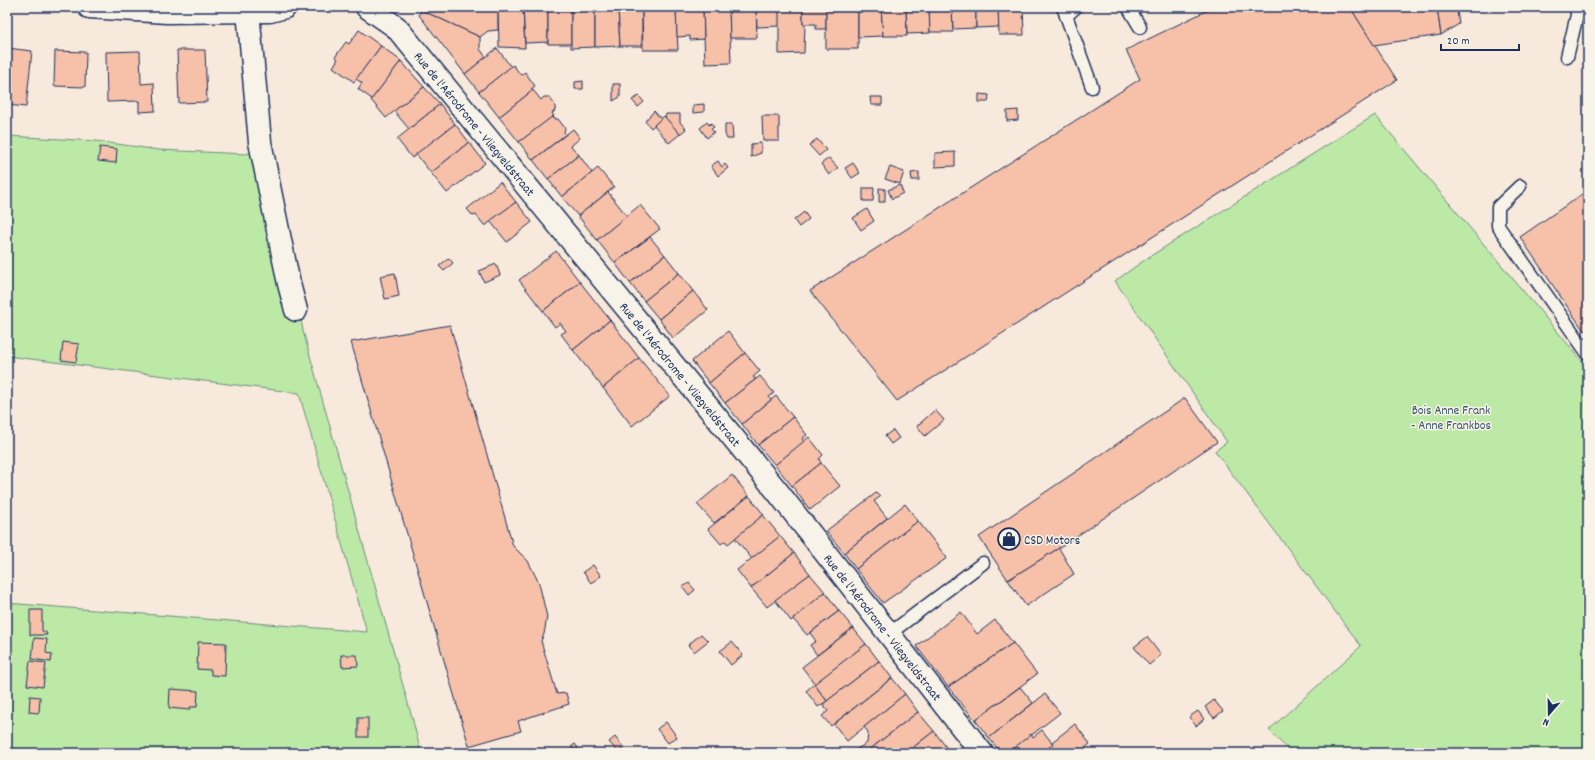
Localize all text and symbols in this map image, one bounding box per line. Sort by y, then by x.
scale bar [1441,26,1519,52]
text: 20 m [1447,33,1470,50]
street label: Rue de l'Aérodrome - Vliegveldstraat [408,49,538,202]
street label: Rue de l'Aérodrome - Vliegveldstraat [614,299,744,452]
park label: Bois Anne Frank - Anne Frankbos [1411,402,1491,436]
shop icon: CSD Motors [996,526,1022,552]
place label: CSD Motors [1024,532,1080,551]
street label: Rue de l'Aérodrome - Vliegveldstraat [818,551,945,706]
north arrow [1529,694,1569,734]
text: N [1540,713,1552,730]

